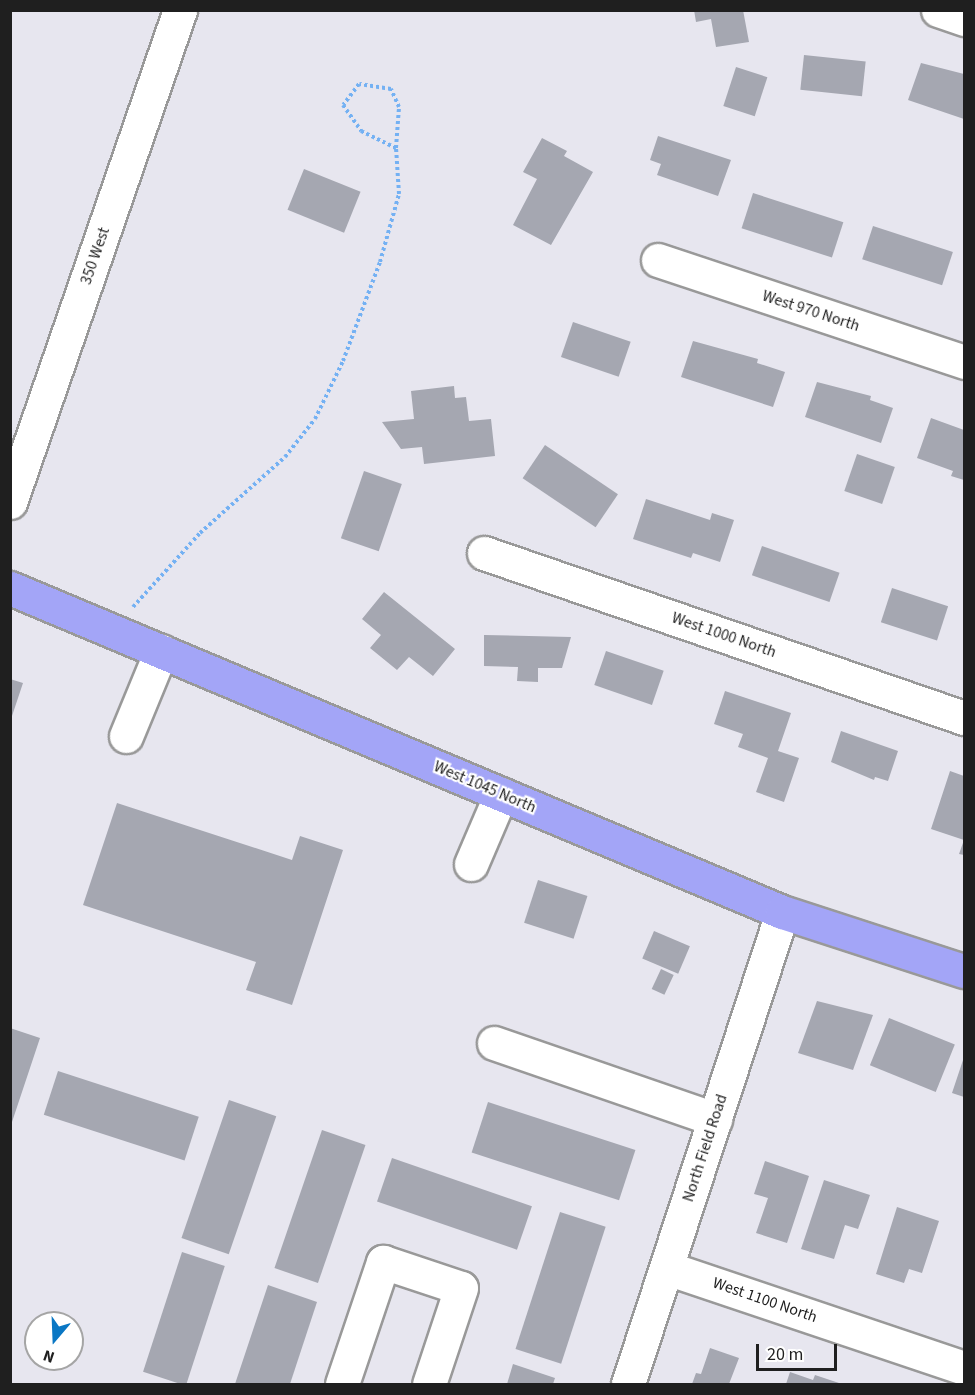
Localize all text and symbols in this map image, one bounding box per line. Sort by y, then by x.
street label: 350 West [76,225,114,287]
street label: West 970 North [760,286,862,336]
street label: West 1000 North [669,608,779,662]
street label: West 1045 North [431,757,539,817]
street label: North Field Road [679,1092,731,1204]
street label: West 1100 North [710,1273,820,1327]
north arrow [24,1311,84,1371]
scale bar [759,1332,840,1370]
text: 20 m [767,1342,803,1367]
text: N [40,1344,57,1368]

